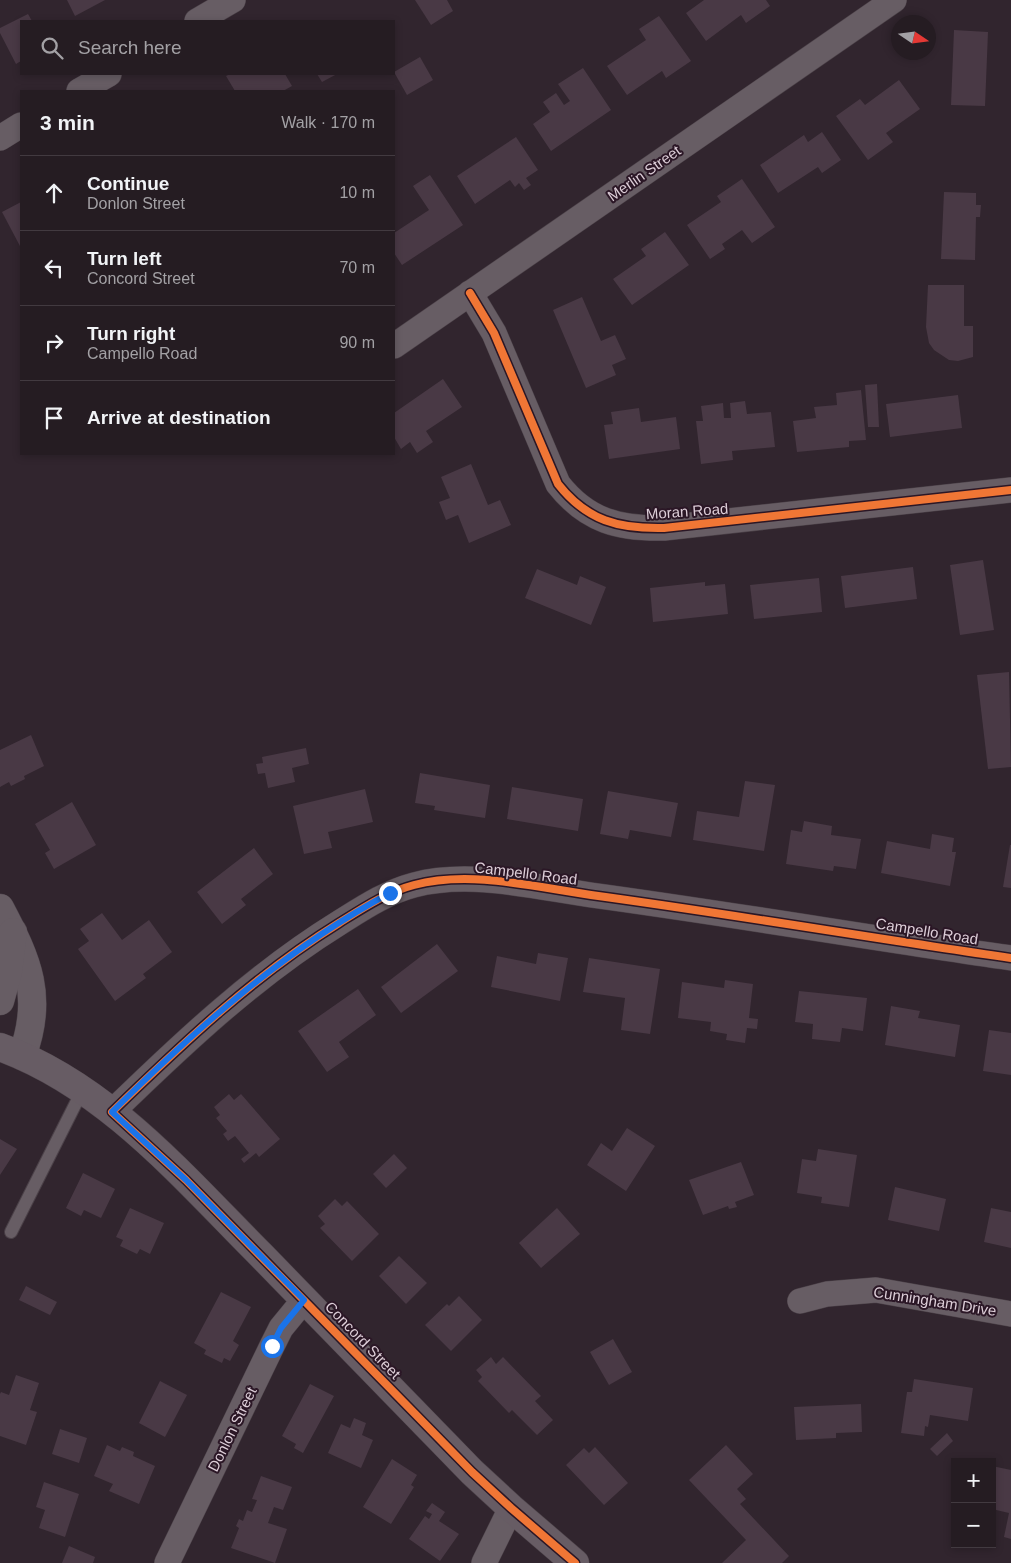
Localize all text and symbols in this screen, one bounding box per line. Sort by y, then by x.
north arrow [891,15,936,60]
search box [20,20,395,75]
icon: search [38,34,66,62]
text: Search here [78,37,182,58]
text: 3 min [40,111,95,134]
text: Walk · 170 m [281,114,375,131]
street label: Merlin Street [604,141,684,204]
text: Continue [87,173,169,194]
icon: ahead [40,179,68,207]
text: 10 m [339,184,375,201]
text: Donlon Street [87,195,185,212]
text: Turn left [87,248,162,269]
icon: left [40,254,68,282]
text: 70 m [339,259,375,276]
text: Concord Street [87,270,195,287]
text: Turn right [87,323,175,344]
icon: right [40,329,68,357]
text: 90 m [339,334,375,351]
text: Campello Road [87,345,197,362]
icon: arrive [40,404,68,432]
text: Arrive at destination [87,407,271,428]
street label: Moran Road [645,500,729,522]
street label: Campello Road [474,858,578,888]
route end [379,882,402,905]
street label: Campello Road [875,915,979,947]
street label: Cunningham Drive [872,1283,998,1319]
street label: Concord Street [322,1298,405,1383]
route start [261,1335,284,1358]
street label: Donlon Street [204,1383,260,1474]
map controls [951,1458,996,1548]
button: + [951,1458,996,1503]
button: − [951,1503,996,1548]

